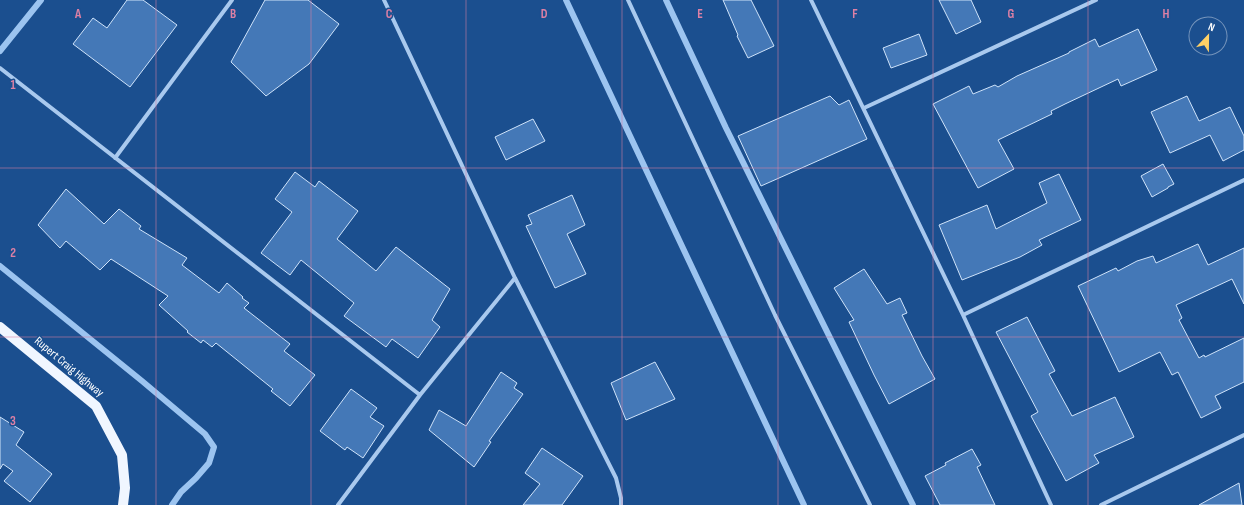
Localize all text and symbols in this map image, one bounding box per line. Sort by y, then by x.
text: A [74,6,82,22]
text: B [230,6,236,22]
text: C [386,6,393,22]
text: D [541,6,548,22]
text: E [697,6,703,22]
text: F [852,6,858,22]
text: G [1008,6,1015,22]
text: H [1163,6,1170,22]
north arrow [1188,16,1228,56]
text: N [1206,20,1217,34]
text: 1 [10,77,16,93]
text: 2 [10,245,16,261]
street label: Rupert Craig Highway [31,334,107,401]
text: 3 [10,413,16,429]

